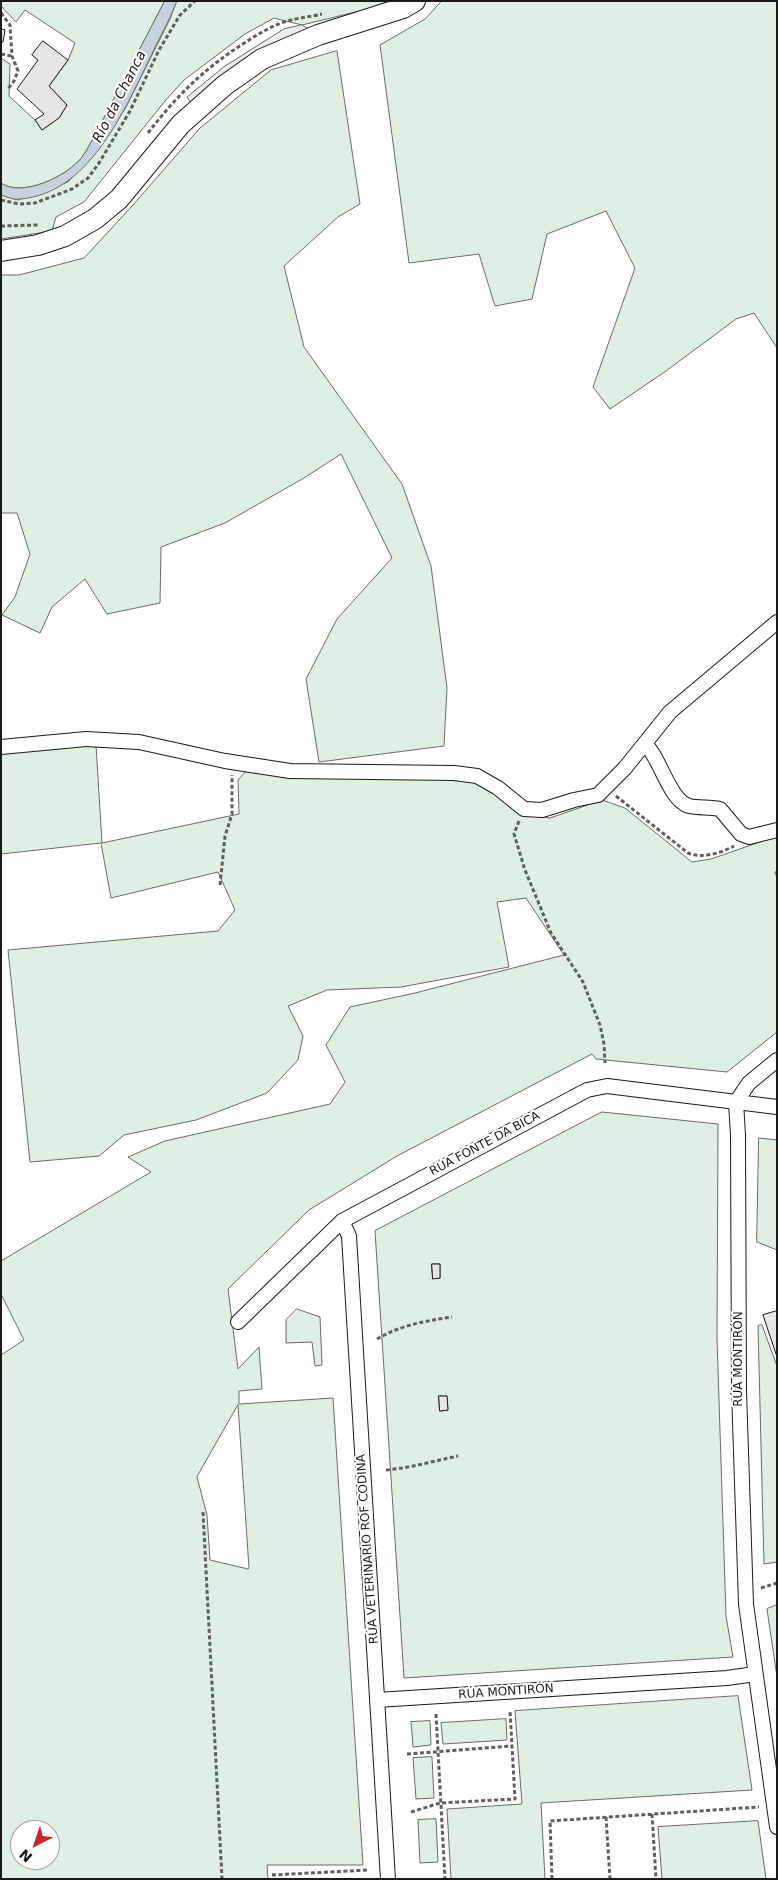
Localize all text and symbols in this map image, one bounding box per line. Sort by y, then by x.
water label: Río da Chanca [90,48,150,146]
street label: RÚA FONTE DA BICA [427,1109,543,1179]
street label: RÚA MONTIRÓN [732,1311,746,1407]
street label: RÚA VETERINARIO ROF CODINA [354,1454,382,1644]
street label: RÚA MONTIRÓN [458,1681,554,1703]
north arrow [10,1820,60,1870]
text: N [16,1846,35,1865]

